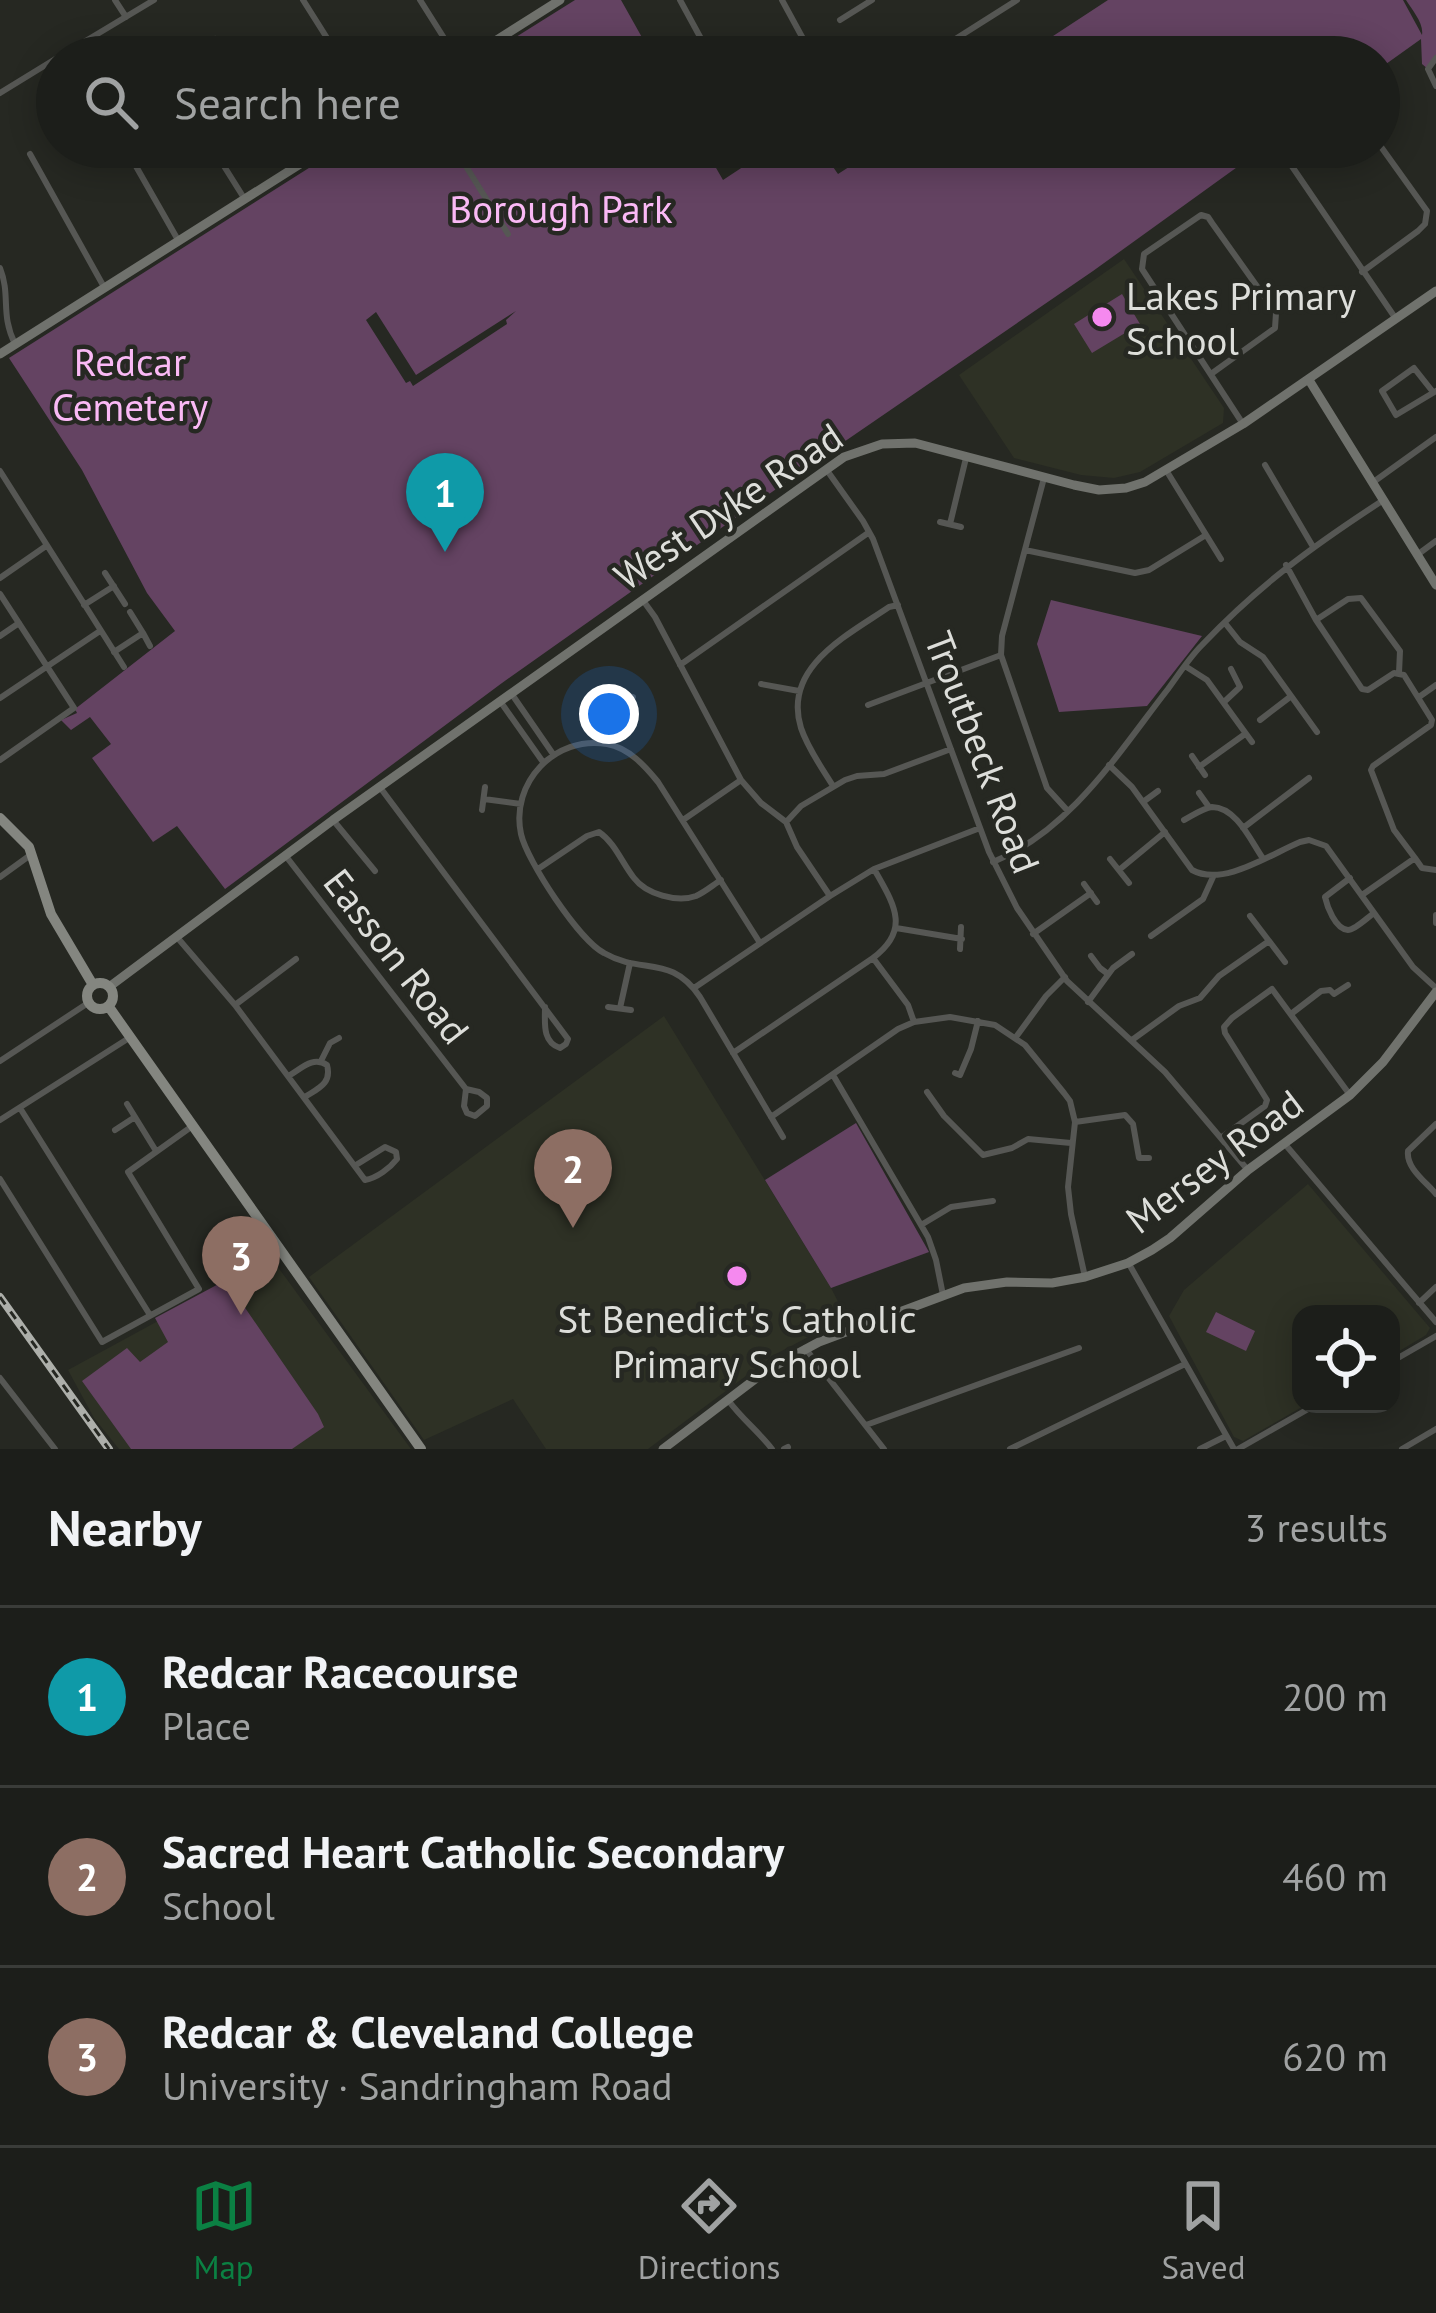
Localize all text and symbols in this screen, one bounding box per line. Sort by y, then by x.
search box [36,36,1400,168]
icon: search [78,69,144,135]
text: Search here [174,73,401,131]
park label: Borough Park [449,183,673,234]
place label: Lakes Primary School [1126,270,1356,366]
marker: Lakes Primary School [1089,304,1115,330]
park label: Redcar Cemetery [52,336,208,432]
street label: West Dyke Road [604,411,852,601]
pin: 1 [406,453,484,552]
street label: Troutbeck Road [914,624,1052,880]
your location [579,684,639,744]
street label: Easson Road [313,858,481,1054]
street label: Mersey Road [1115,1078,1313,1244]
pin: 2 [534,1129,612,1228]
pin: 3 [202,1216,280,1315]
marker: St Benedict's Catholic Primary School [724,1263,750,1289]
place label: St Benedict's Catholic Primary School [557,1293,917,1389]
map controls [1292,1305,1400,1413]
button: locate [1292,1305,1400,1413]
text: Nearby [48,1494,202,1560]
text: 3 results [1245,1502,1388,1553]
text: Redcar Racecourse [162,1642,519,1700]
text: 1 [76,1671,98,1722]
text: 200 m [1282,1671,1388,1722]
text: Place [162,1700,251,1751]
text: Sacred Heart Catholic Secondary [162,1822,784,1880]
text: 2 [76,1851,98,1902]
text: 460 m [1282,1851,1388,1902]
text: School [162,1880,275,1931]
text: Redcar & Cleveland College [162,2002,694,2060]
text: 3 [76,2031,98,2082]
text: 620 m [1282,2031,1388,2082]
text: University · Sandringham Road [162,2060,672,2111]
tab: Map [191,2173,257,2288]
tab: Directions [638,2173,780,2288]
tab: Saved [1161,2173,1245,2288]

